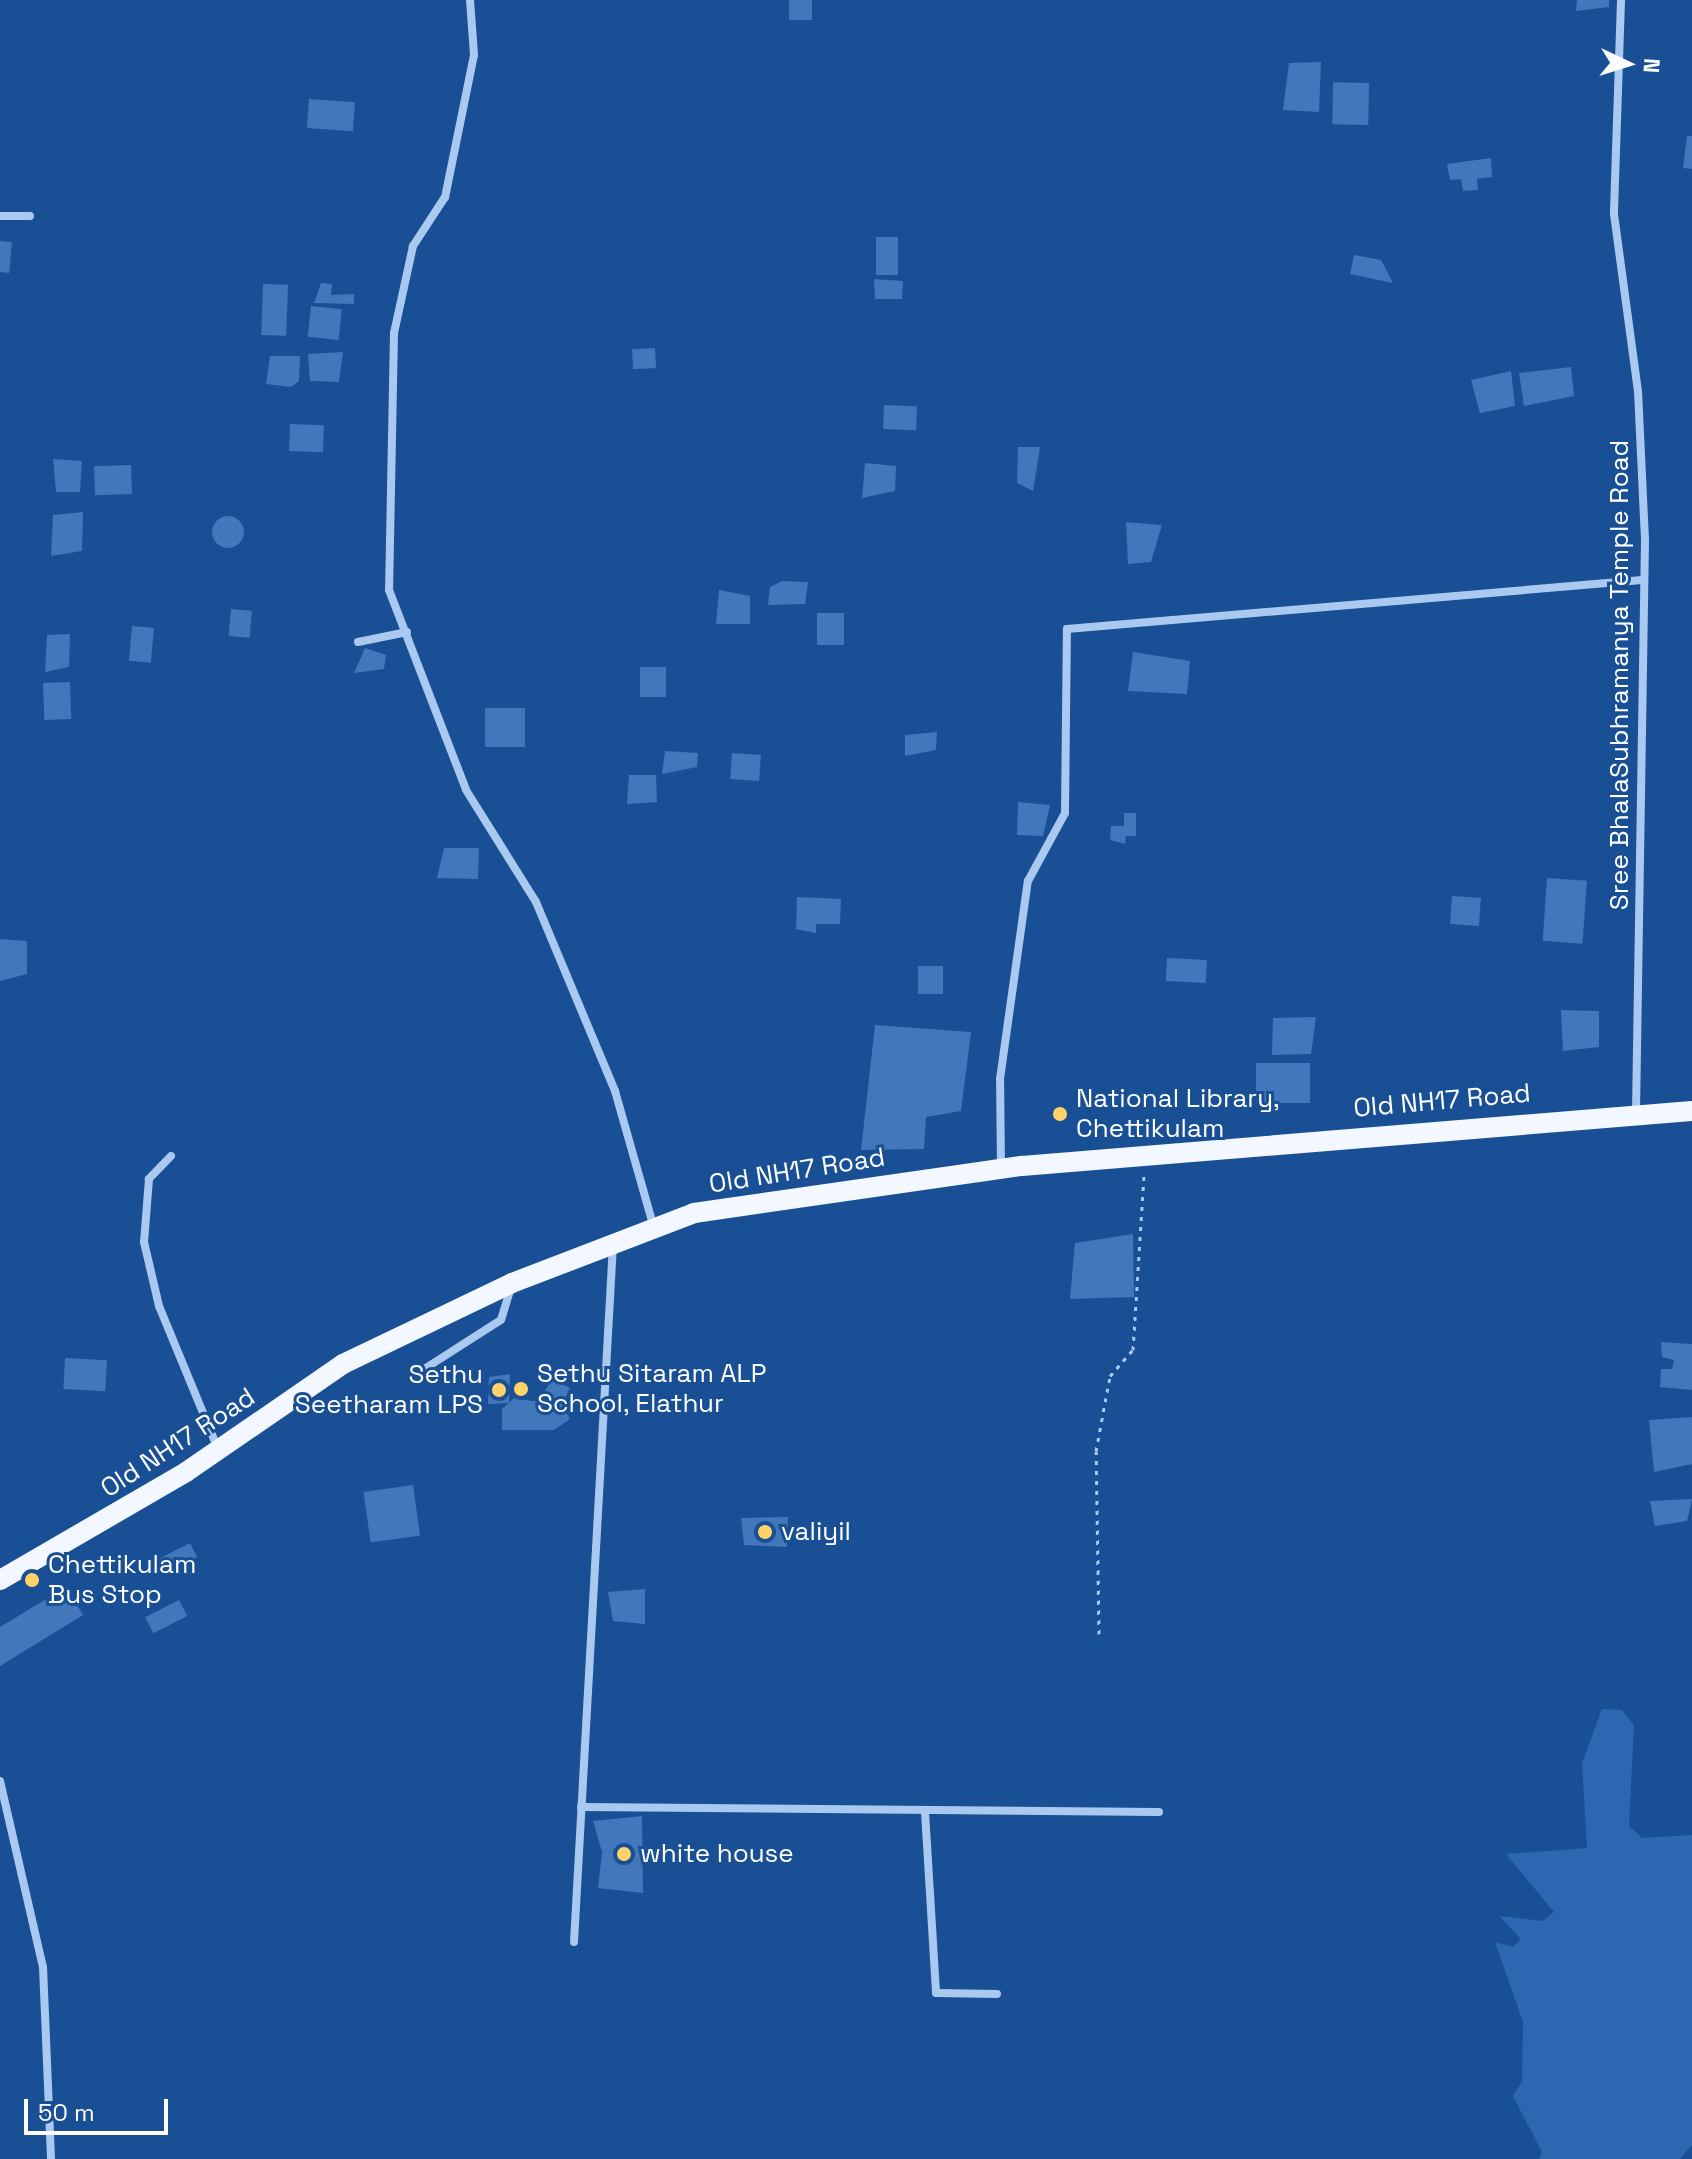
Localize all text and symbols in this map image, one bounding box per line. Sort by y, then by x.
north arrow [1588,24,1668,104]
text: N [1637,57,1666,74]
street label: Sree BhalaSubhramanya Temple Road [1604,440,1636,910]
street label: Old NH17 Road [1352,1078,1532,1124]
place label: National Library, Chettikulam [1076,1083,1280,1144]
marker: National Library, Chettikulam [1051,1105,1069,1123]
street label: Old NH17 Road [707,1142,887,1200]
place label: Sethu Sitaram ALP School, Elathur [537,1358,767,1420]
place label: Sethu Seetharam LPS [295,1359,483,1420]
marker: Sethu Sitaram ALP School, Elathur [512,1380,530,1398]
marker: Sethu Seetharam LPS [490,1381,508,1399]
street label: Old NH17 Road [95,1382,261,1504]
place label: valiyil [781,1516,851,1548]
marker: valiyil [756,1523,774,1541]
place label: Chettikulam Bus Stop [48,1549,196,1610]
marker: Chettikulam Bus Stop [23,1571,41,1589]
place label: white house [640,1838,794,1870]
marker: white house [615,1845,633,1863]
scale bar [28,2083,172,2133]
text: 50 m [38,2097,95,2128]

